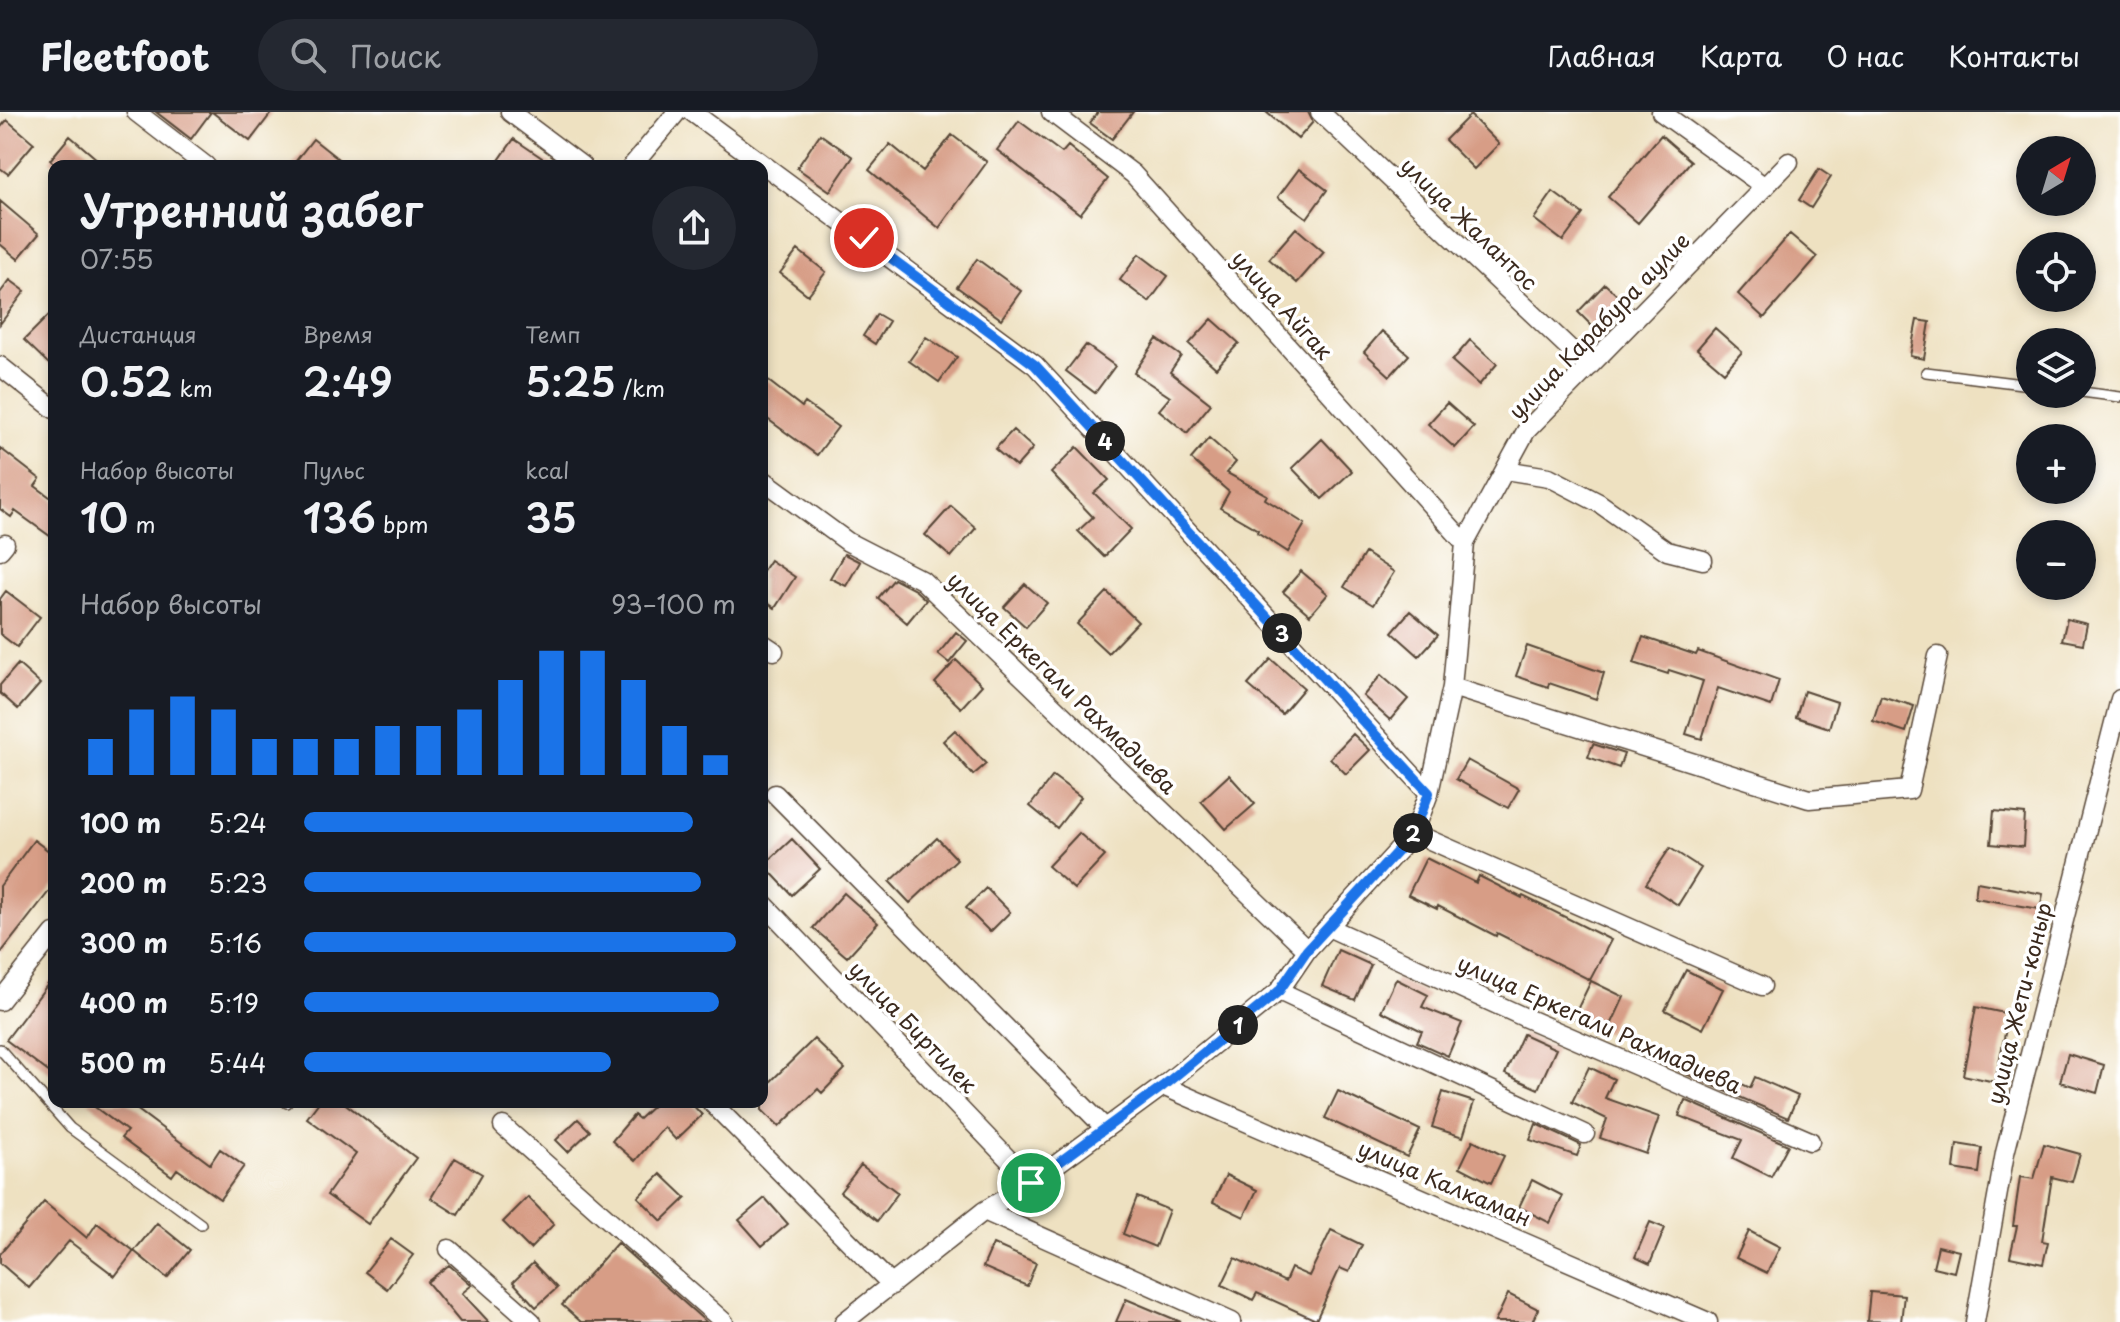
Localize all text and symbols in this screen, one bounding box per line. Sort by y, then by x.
search box [258,19,818,91]
text: Fleetfoot [40,27,210,84]
icon: search [286,33,330,77]
text: Поиск [350,33,441,78]
text: Главная [1548,34,1656,77]
text: Карта [1700,34,1782,77]
text: О нас [1826,34,1904,77]
text: Контакты [1948,34,2080,77]
north arrow [2016,136,2096,216]
map controls [2016,136,2096,600]
street label: улица Жалантос [1394,149,1546,297]
text: Утренний забег [80,176,423,242]
button: share [652,186,736,270]
pin [830,204,898,272]
icon: check [842,216,886,260]
street label: улица Карабура аулие [1500,224,1696,426]
button: locate [2016,232,2096,312]
text: 07:55 [80,239,154,278]
street label: улица Айгак [1225,242,1341,366]
text: Дистанция [80,317,197,350]
text: Время [303,317,373,350]
text: Темп [525,317,581,350]
button: layers [2016,328,2096,408]
text: 0.52 [80,350,172,411]
text: 2:49 [303,350,393,411]
text: 5:25 [525,350,616,411]
text: km [172,371,213,404]
text: /km [616,371,665,404]
pin: 4 [1085,421,1125,461]
text: 4 [1098,424,1112,457]
button: + [2016,424,2096,504]
text: Набор высоты [80,453,234,486]
text: Пульс [303,453,365,486]
text: kcal [525,453,569,486]
text: 10 [80,486,128,547]
text: 136 [303,486,376,547]
text: 35 [525,486,577,547]
text: m [128,507,155,540]
text: bpm [376,507,429,540]
button: − [2016,520,2096,600]
street label: улица Еркегали Рахмадиева [941,563,1185,801]
text: Набор высоты [80,584,262,623]
text: 93–100 m [611,584,736,623]
pin: 3 [1262,613,1302,653]
text: 3 [1275,616,1289,649]
text: 100 m [80,803,161,842]
text: 5:24 [208,803,267,842]
pin: 2 [1393,813,1433,853]
text: 2 [1405,816,1421,849]
text: 200 m [80,863,167,902]
text: 5:23 [208,863,267,902]
street label: улица Жети-коныр [1977,899,2059,1107]
text: 300 m [80,923,168,962]
text: 5:16 [208,923,262,962]
street label: улица Еркегали Рахмадиева [1453,945,1748,1101]
street label: улица Биртилек [842,952,986,1100]
text: 400 m [80,983,168,1022]
text: 5:19 [208,983,259,1022]
pin: 1 [1218,1005,1258,1045]
text: 1 [1233,1008,1243,1041]
text: 500 m [80,1043,166,1082]
text: 5:44 [208,1043,267,1082]
street label: улица Калкаман [1353,1131,1537,1233]
pin [997,1149,1065,1217]
icon: arrive [1009,1161,1053,1205]

